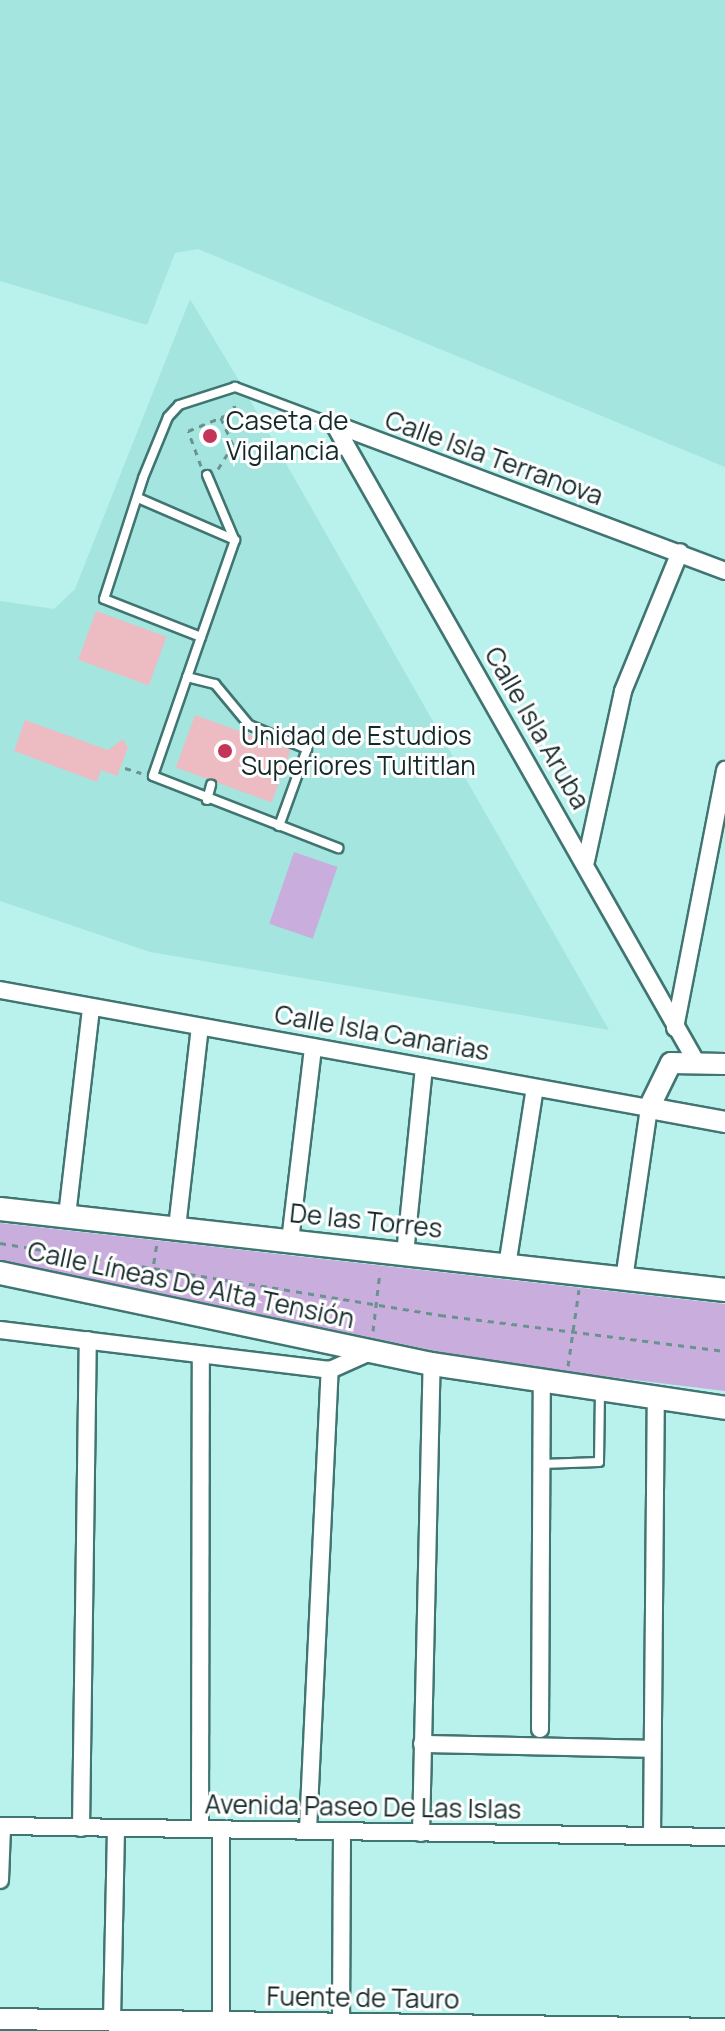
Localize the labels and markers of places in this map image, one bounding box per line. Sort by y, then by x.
place label: Caseta de Vigilancia [226,405,349,466]
marker: Caseta de Vigilancia [201,427,219,445]
place label: Unidad de Estudios Superiores Tultitlan [241,720,476,782]
marker: Unidad de Estudios Superiores Tultitlan [216,742,234,760]

